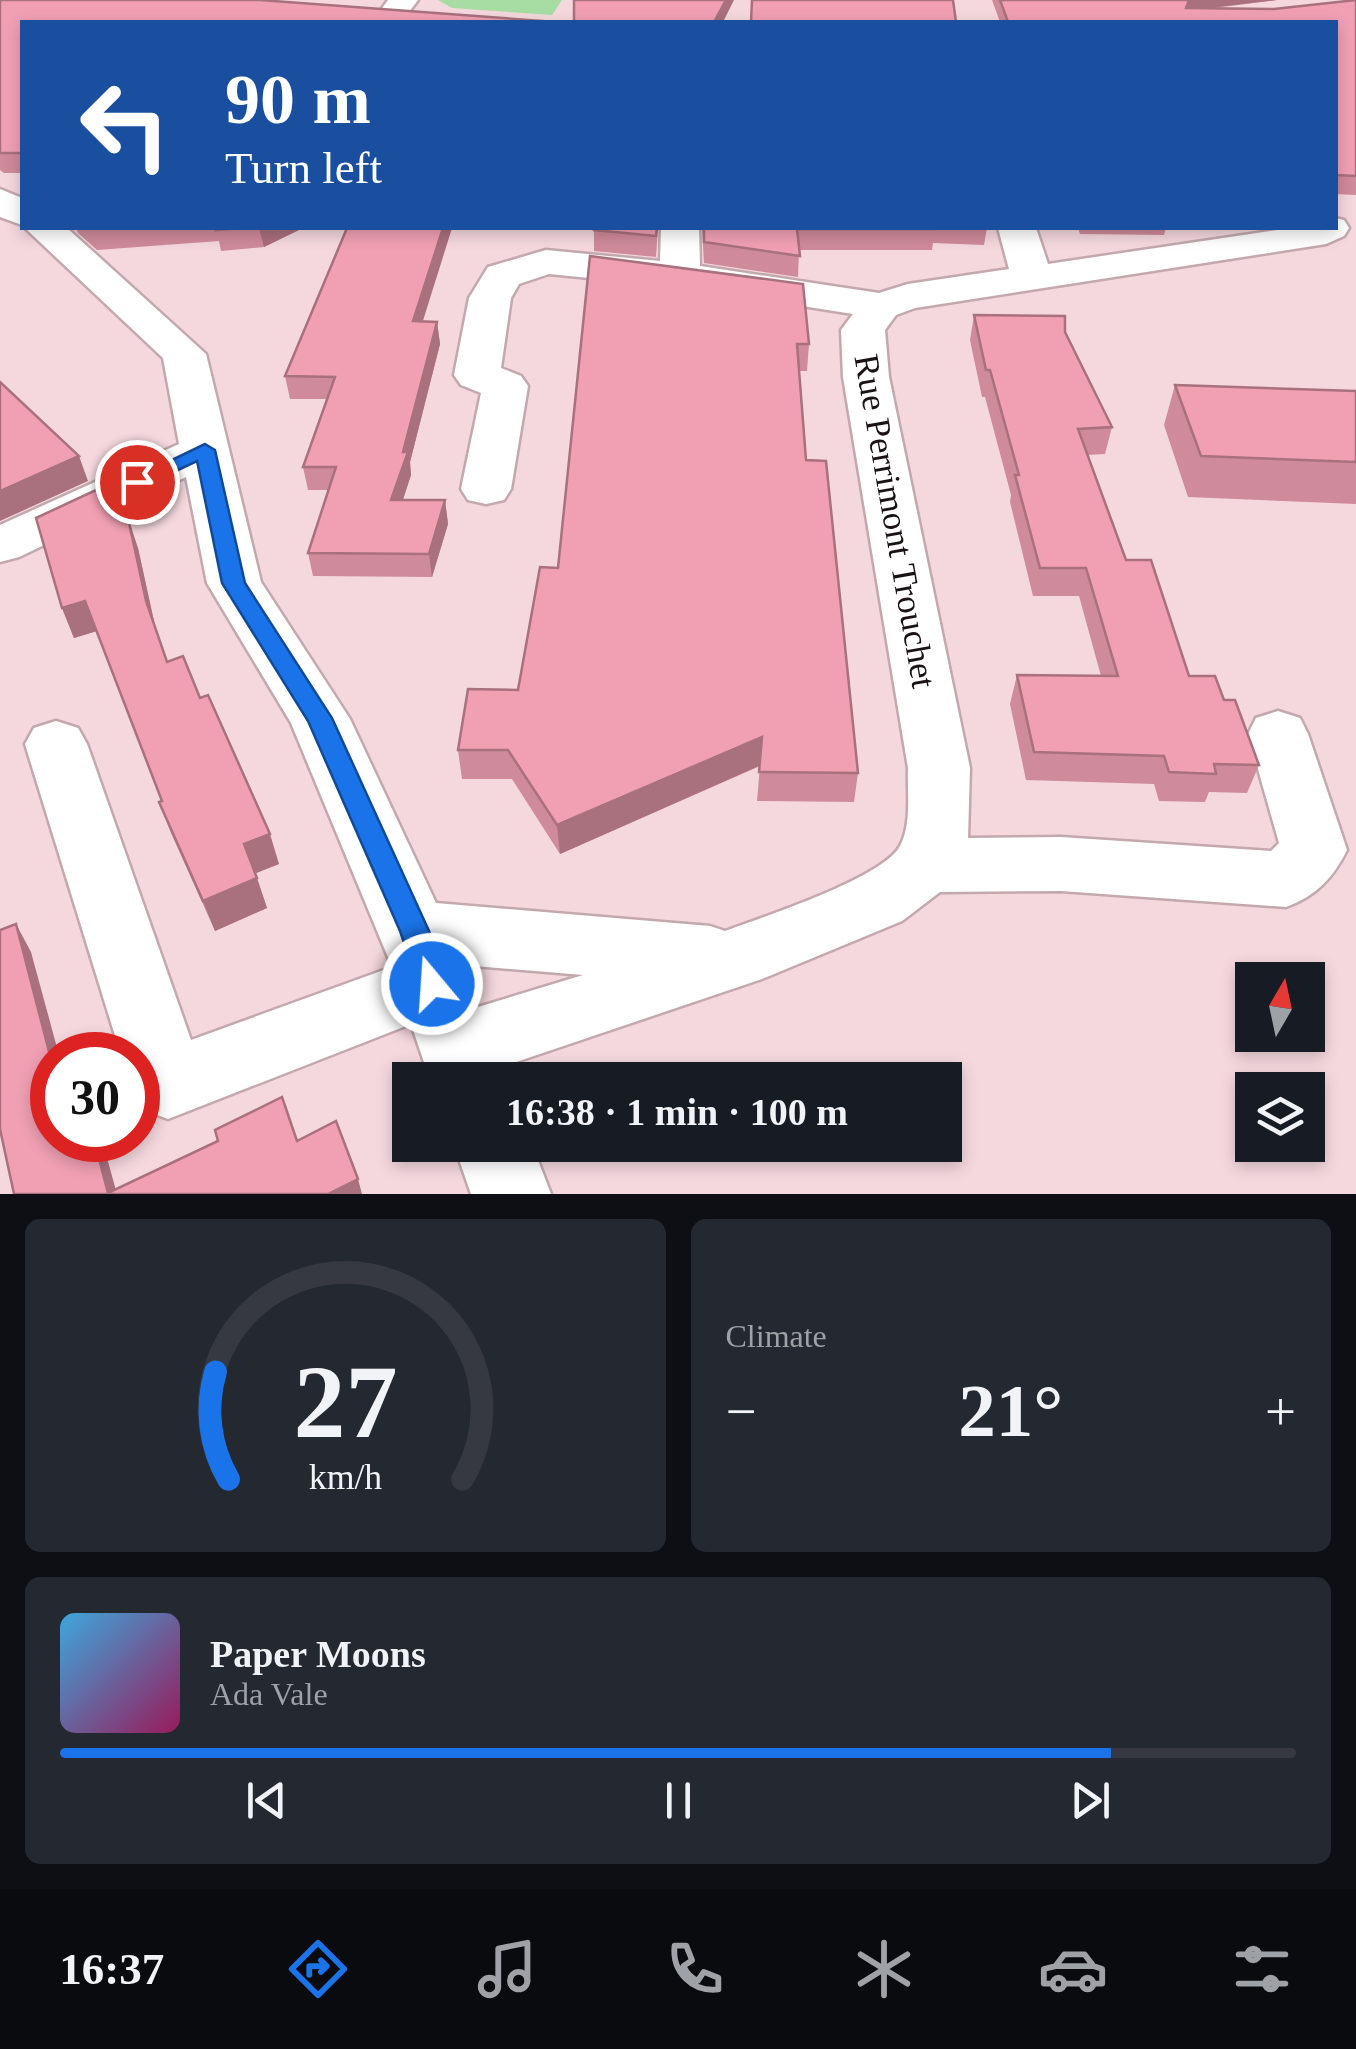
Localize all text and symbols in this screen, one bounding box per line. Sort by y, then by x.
icon: left [60,60,190,190]
text: 90 m [225,61,371,138]
text: Turn left [225,143,382,193]
street label: Rue Perrimont Trouchet [846,351,944,691]
pin [95,440,180,525]
icon: arrive [110,455,165,510]
position arrow [380,932,484,1036]
north arrow [1235,962,1325,1052]
map controls [1235,962,1325,1162]
speed limit sign: 30 [30,1032,160,1162]
button: layers [1235,1072,1325,1162]
text: 16:38 · 1 min · 100 m [506,1091,848,1133]
text: Climate [726,1318,827,1354]
text: 27 [293,1344,397,1459]
text: 21° [958,1369,1063,1452]
text: − [726,1381,757,1442]
text: + [1265,1381,1296,1442]
text: km/h [309,1457,382,1497]
text: Paper Moons [210,1633,426,1675]
text: Ada Vale [210,1676,328,1712]
icon: previous [239,1773,294,1828]
icon: pause [651,1773,706,1828]
icon: next [1063,1773,1118,1828]
icon: directions [283,1934,353,2004]
icon: music [472,1934,542,2004]
icon: phone [660,1934,730,2004]
icon: climate [849,1934,919,2004]
icon: car [1038,1934,1108,2004]
icon: filters [1227,1934,1297,2004]
text: 16:37 [59,1944,164,1994]

